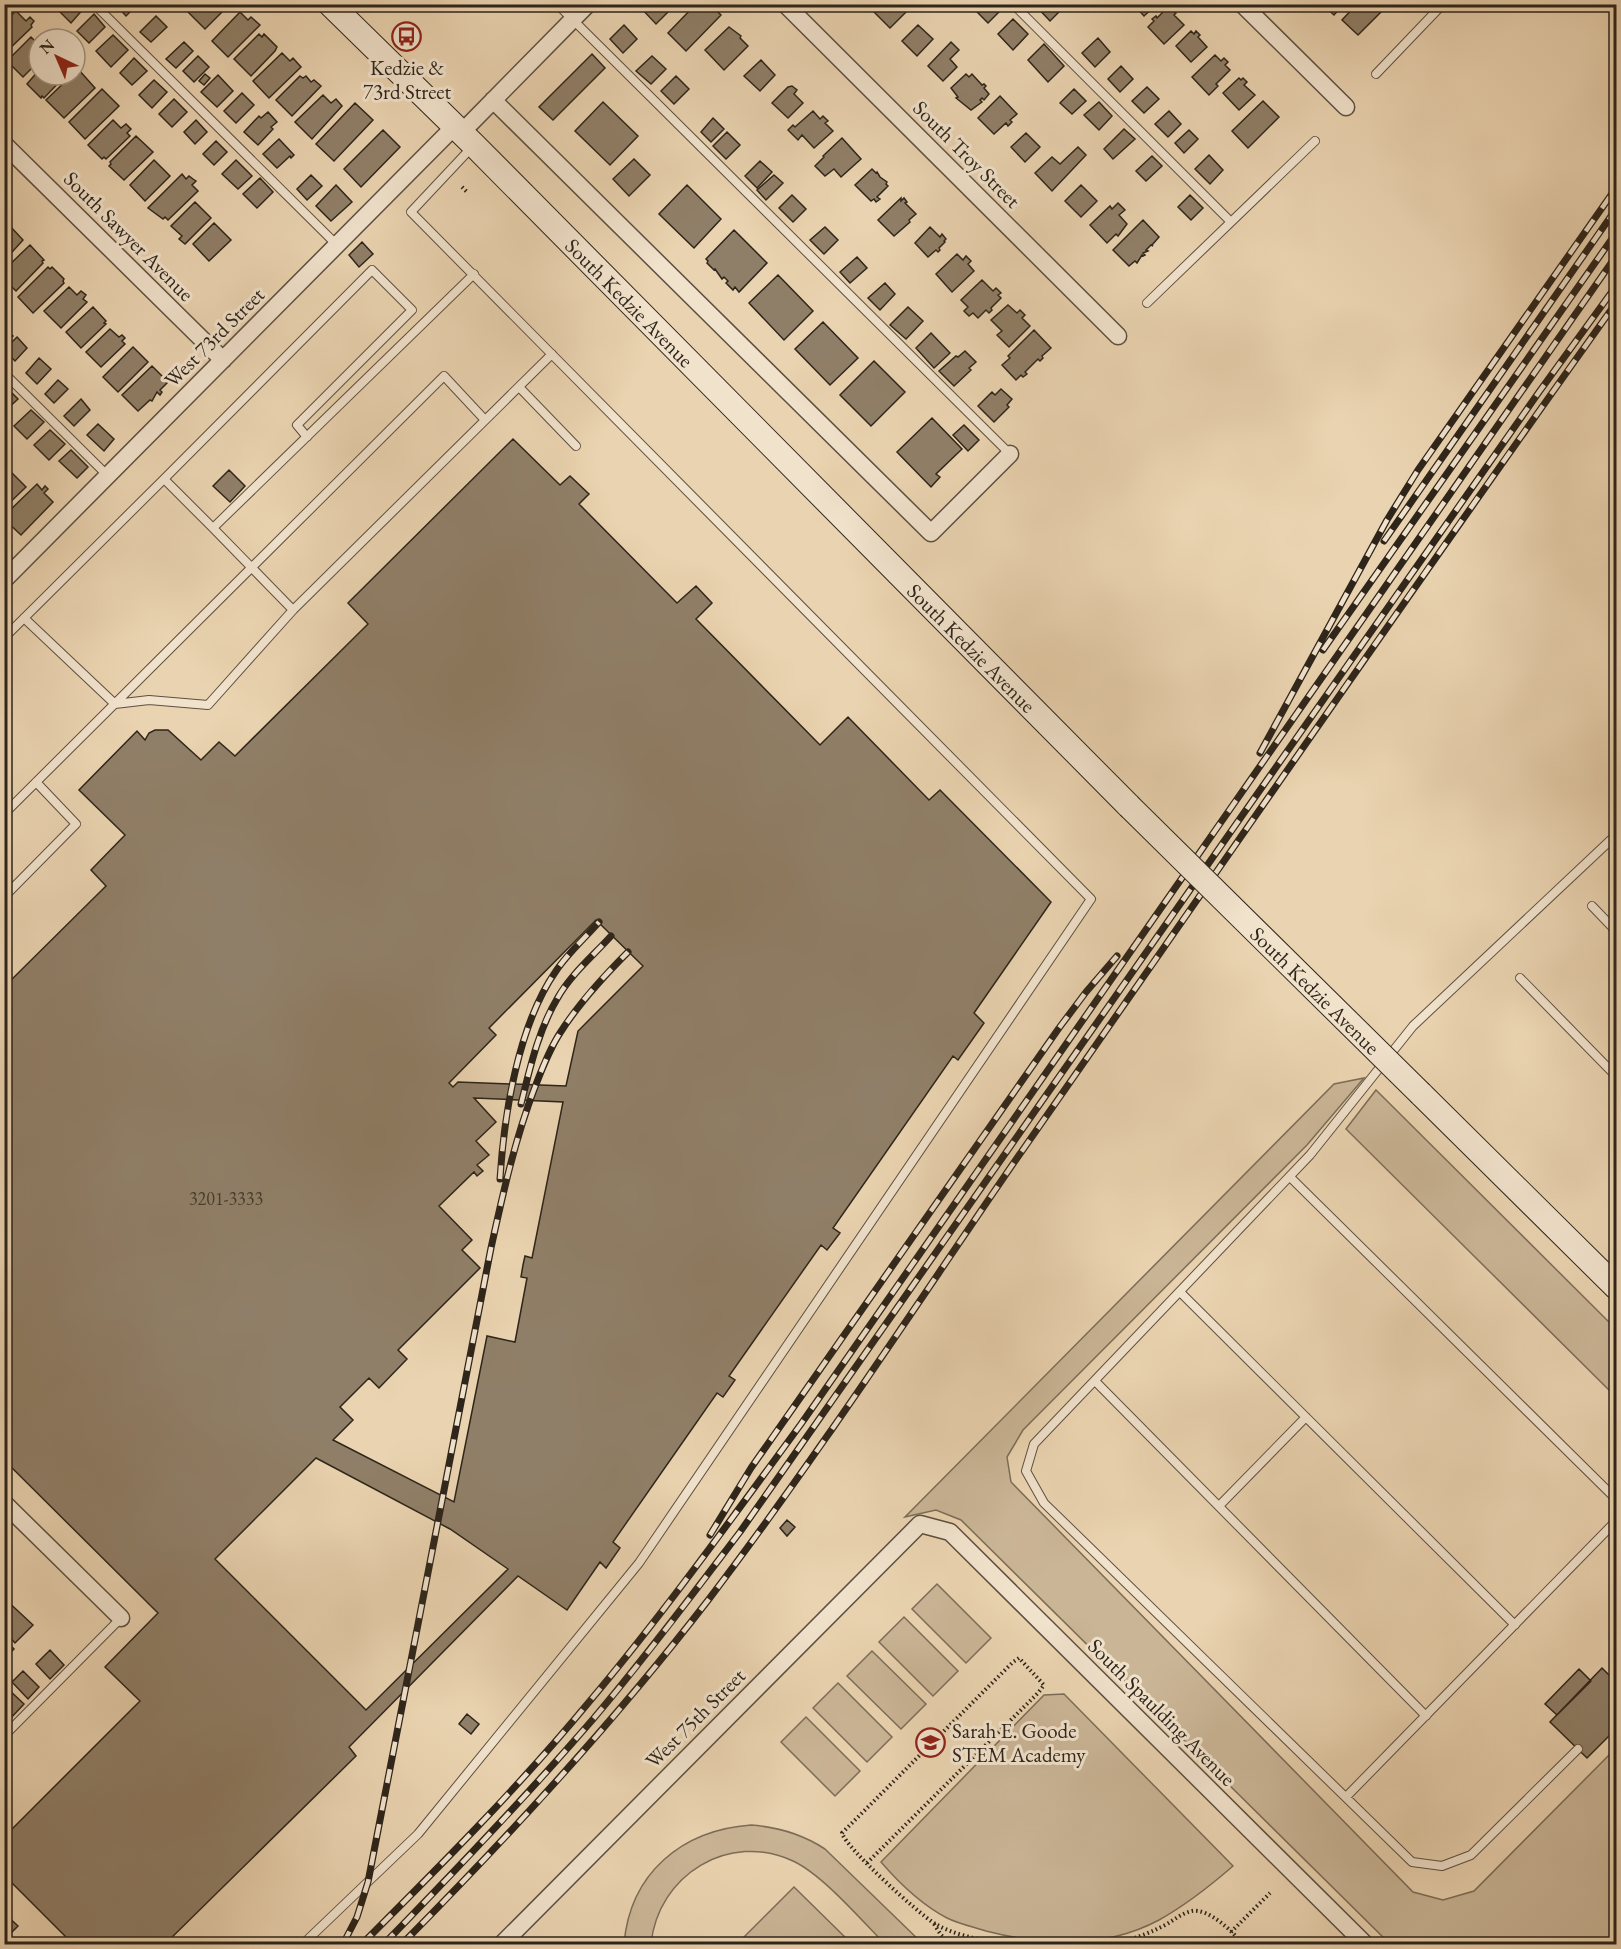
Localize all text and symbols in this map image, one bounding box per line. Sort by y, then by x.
bus stop icon: Kedzie & 73rd Street [391,20,423,52]
north arrow [27,27,87,87]
text: N [35,34,59,59]
place label: Kedzie & 73rd Street [363,54,451,105]
street label: South Troy Street [908,95,1027,214]
street label: South Sawyer Avenue [58,165,200,307]
street label: South Kedzie Avenue [560,232,700,373]
street label: West 73rd Street [158,281,270,393]
street label: South Kedzie Avenue [902,577,1042,718]
street label: South Kedzie Avenue [1245,920,1386,1060]
house number: 3201-3333 [189,1187,263,1210]
street label: South Spaulding Avenue [1082,1632,1242,1792]
street label: West 75th Street [639,1662,751,1774]
place label: Sarah E. Goode STEM Academy [952,1717,1086,1768]
school or university icon: Sarah E. Goode STEM Academy [915,1726,947,1758]

